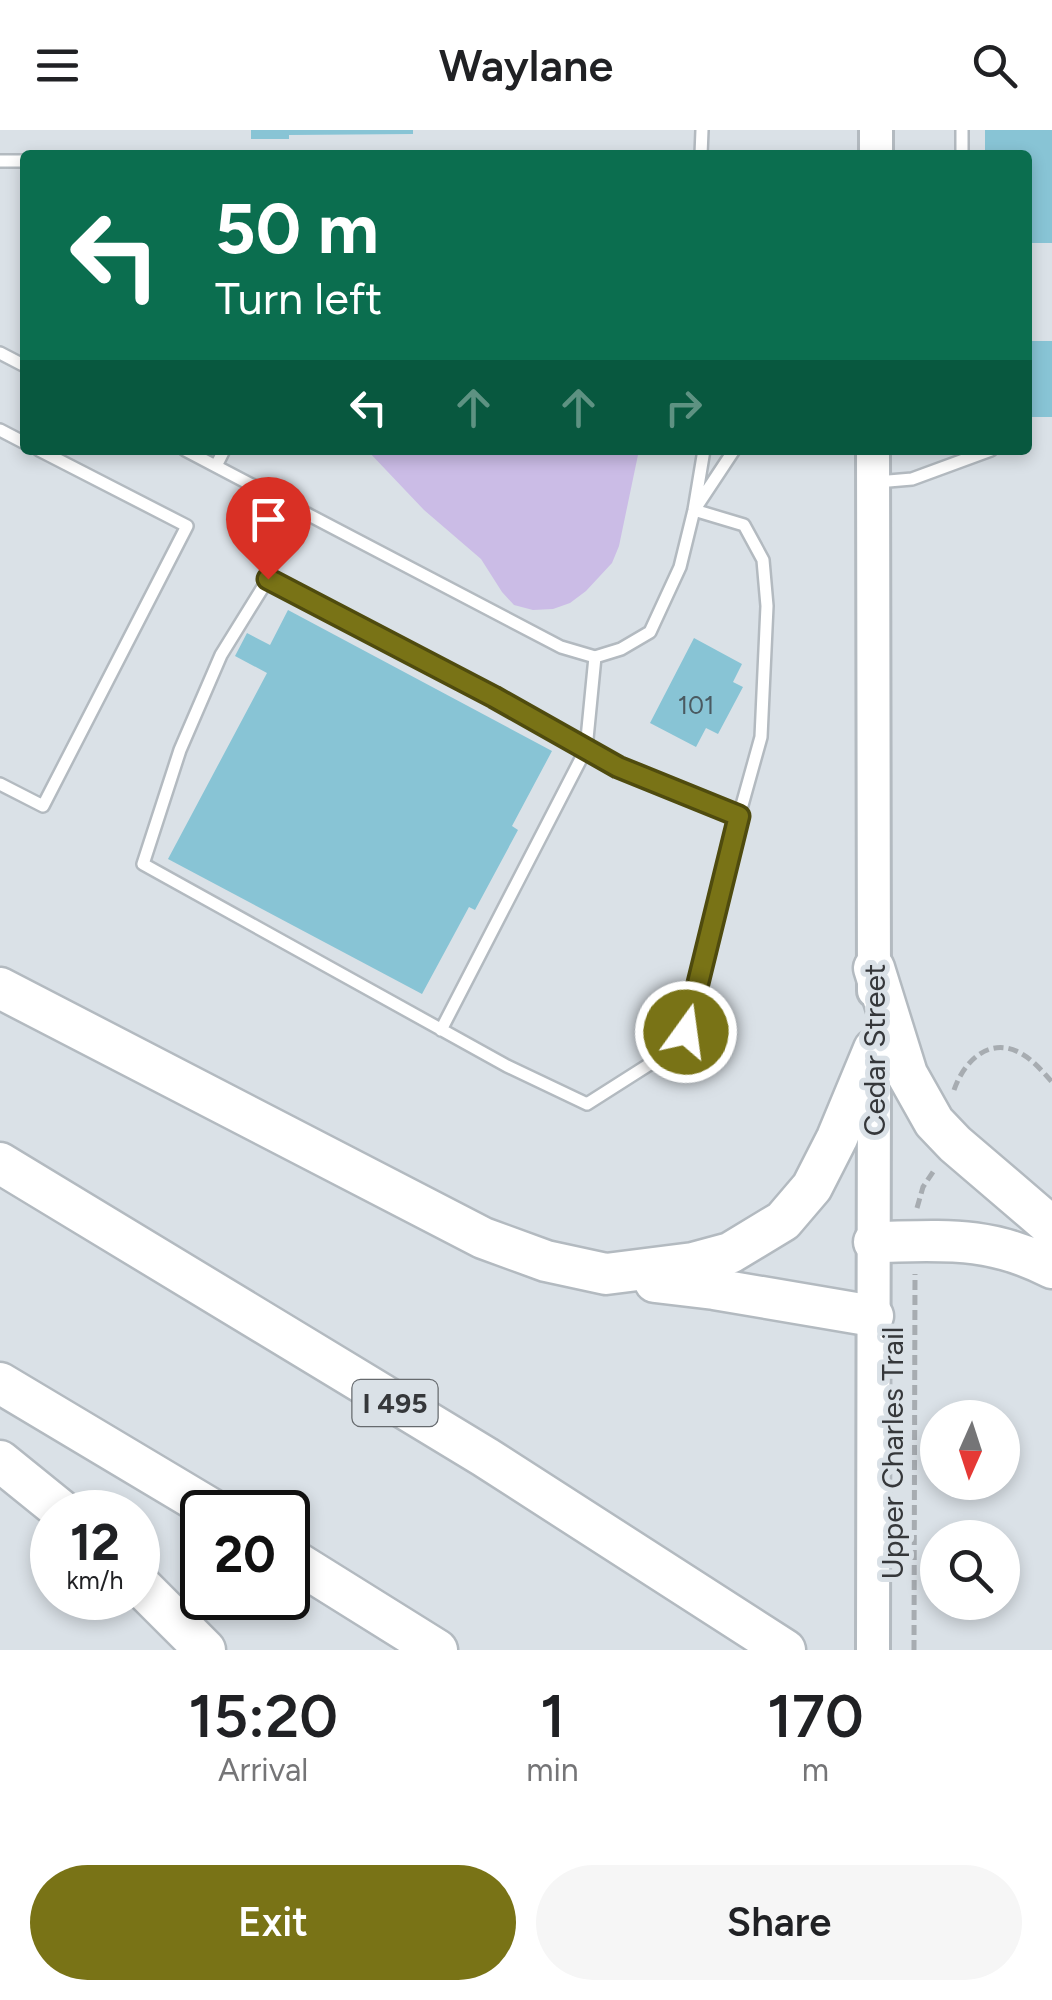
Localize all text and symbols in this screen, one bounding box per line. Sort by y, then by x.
icon: menu [30,38,85,93]
text: Waylane [439,38,613,92]
icon: search [967,38,1022,93]
text: 50 m [215,186,379,271]
icon: left [50,190,180,320]
text: Turn left [215,271,382,325]
icon: left [341,380,396,435]
icon: ahead [446,380,501,435]
icon: ahead [551,380,606,435]
icon: right [656,380,711,435]
pin [226,477,311,580]
icon: arrive [241,492,296,547]
house number: 101 [678,690,714,720]
street label: Cedar Street [856,964,893,1136]
position arrow [634,980,738,1084]
street label: Upper Charles Trail [874,1327,911,1579]
road number: I 495 [352,1380,438,1426]
north arrow [920,1400,1020,1500]
map controls [920,1400,1020,1620]
speed limit sign: 20 [180,1490,310,1620]
text: 12 [70,1512,120,1573]
button: search [920,1520,1020,1620]
text: km/h [66,1565,124,1595]
text: 15:20 [188,1680,338,1752]
text: 1 [540,1680,565,1752]
text: 170 [767,1680,864,1752]
text: Arrival [218,1751,308,1789]
text: min [526,1751,579,1789]
text: m [802,1751,829,1789]
button: Exit [30,1865,516,1980]
button: Share [536,1865,1022,1980]

